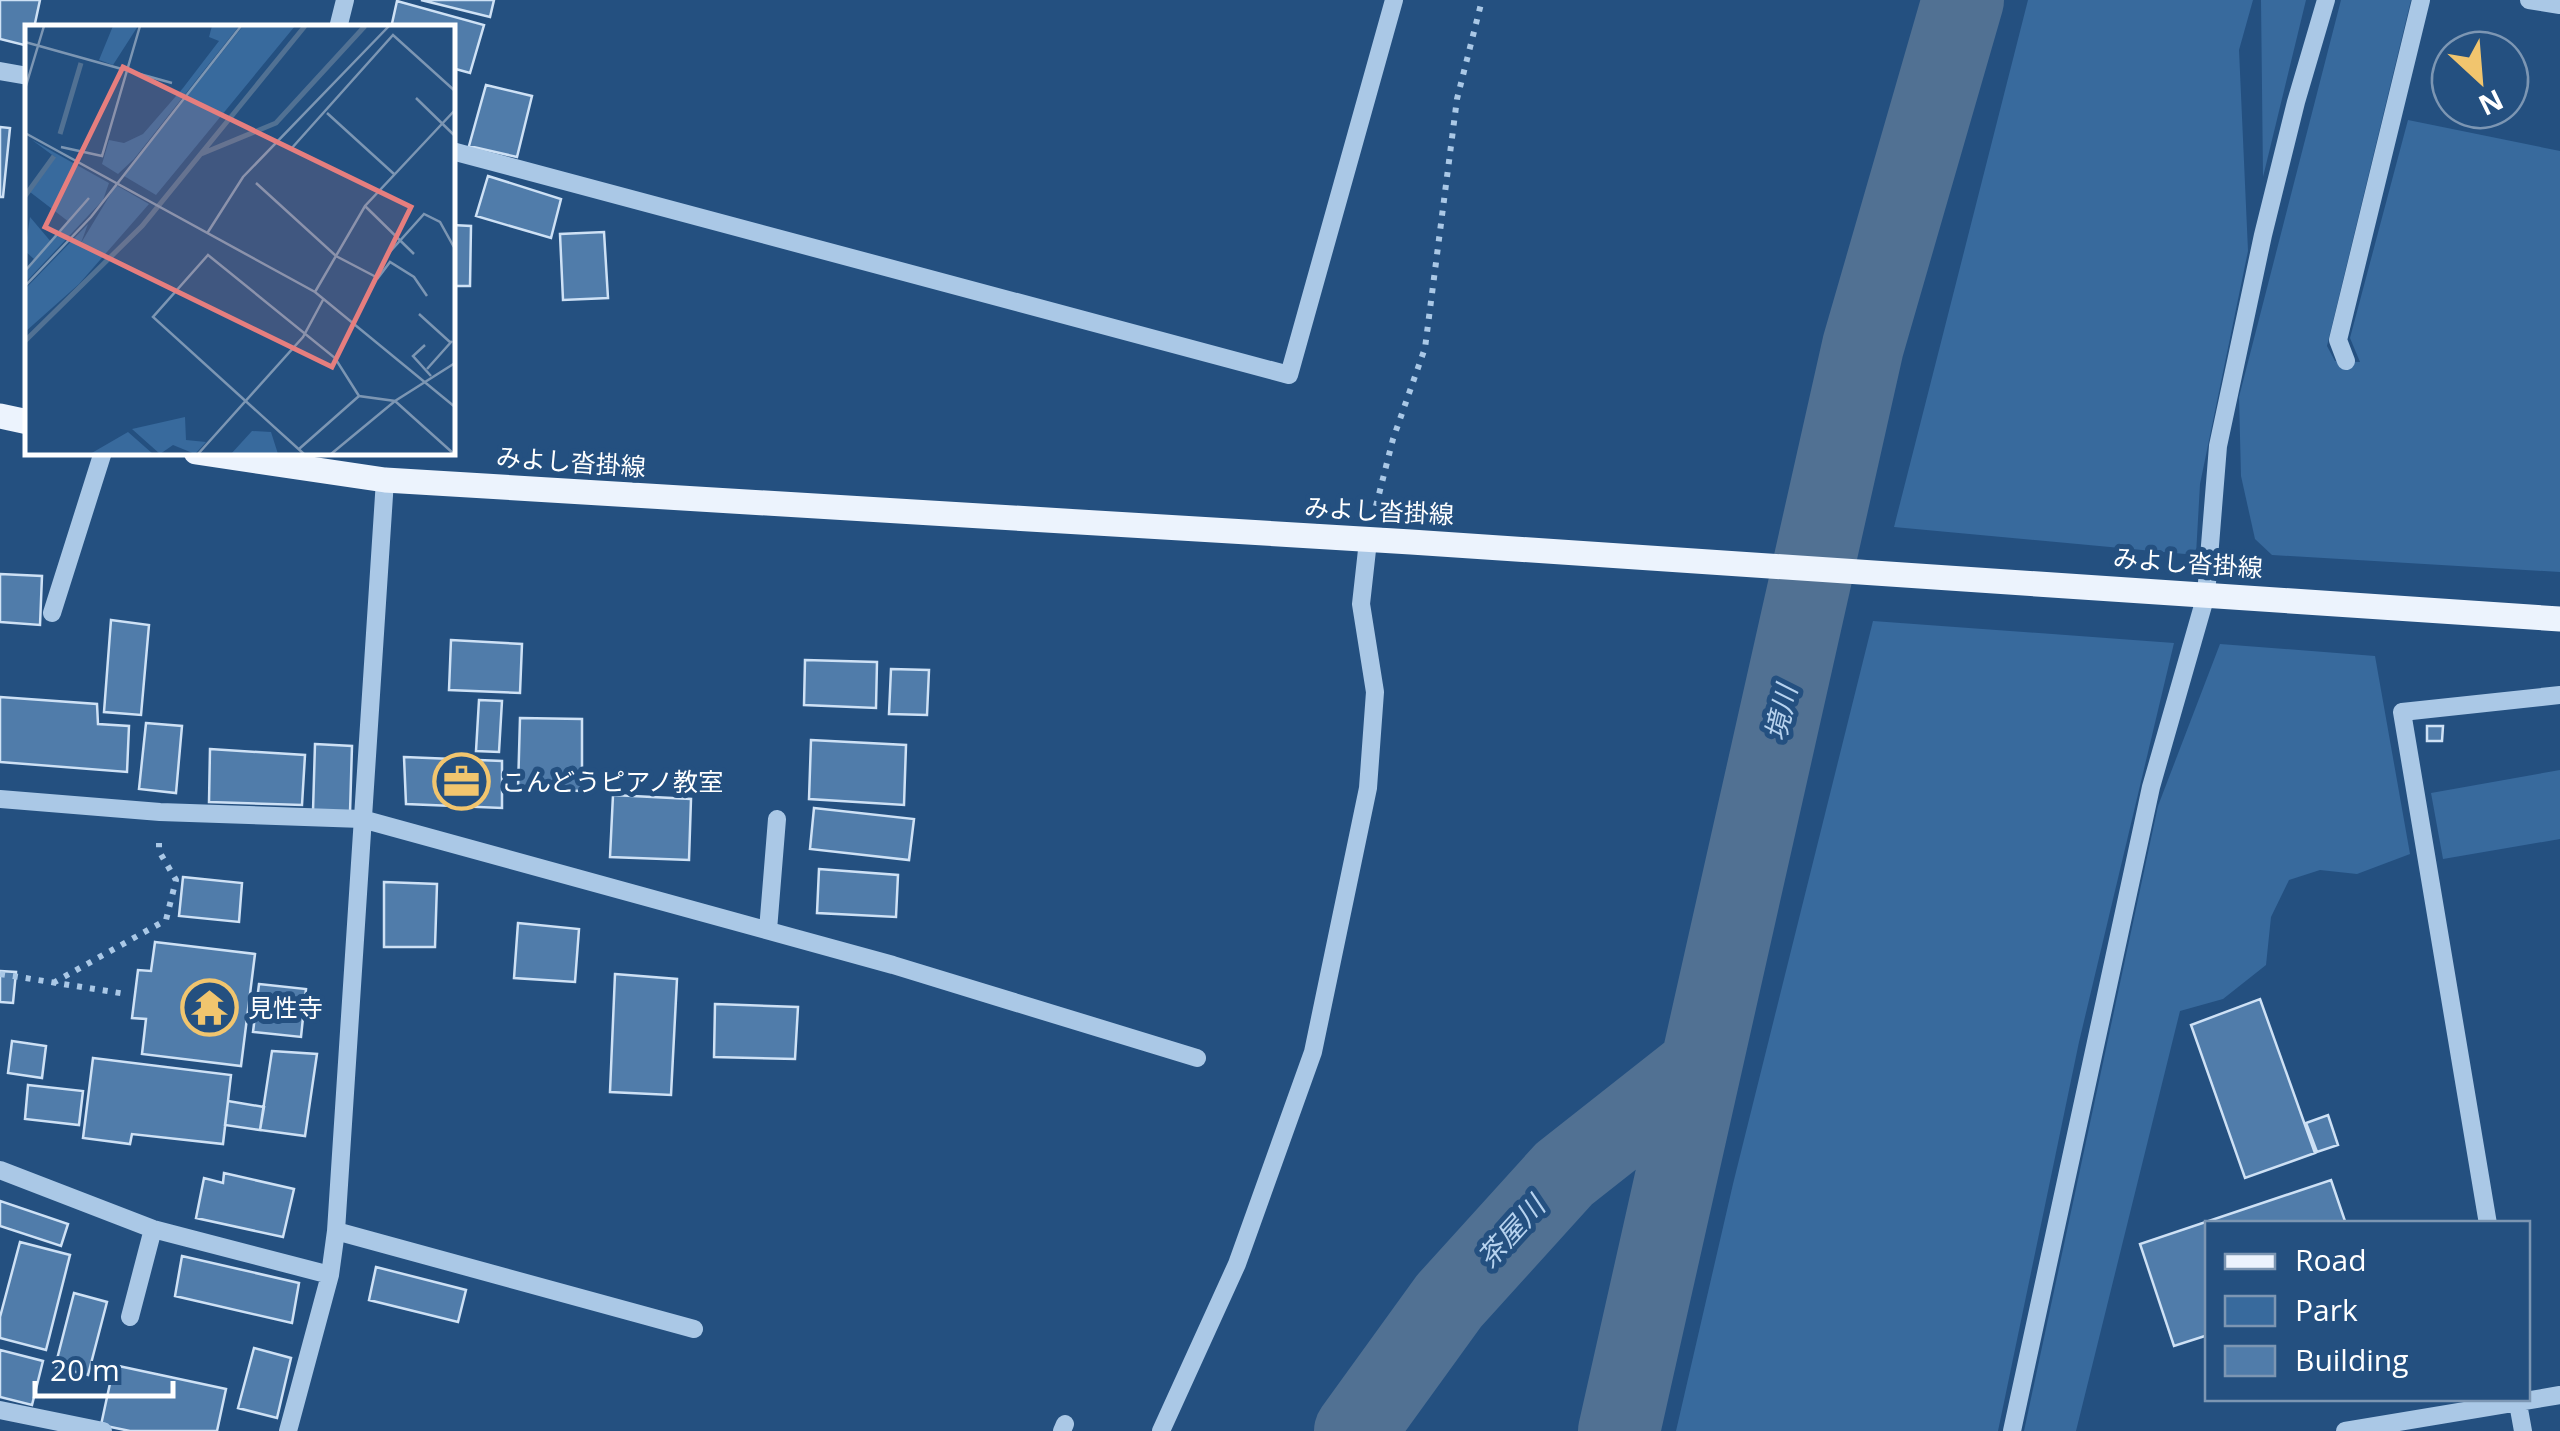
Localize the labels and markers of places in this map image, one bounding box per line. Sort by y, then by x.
office icon: こんどうピアノ教室 [432,752,492,812]
place label: こんどうピアノ教室 [501,764,723,798]
temple icon: 見性寺 [179,978,239,1038]
place label: 見性寺 [248,990,323,1024]

